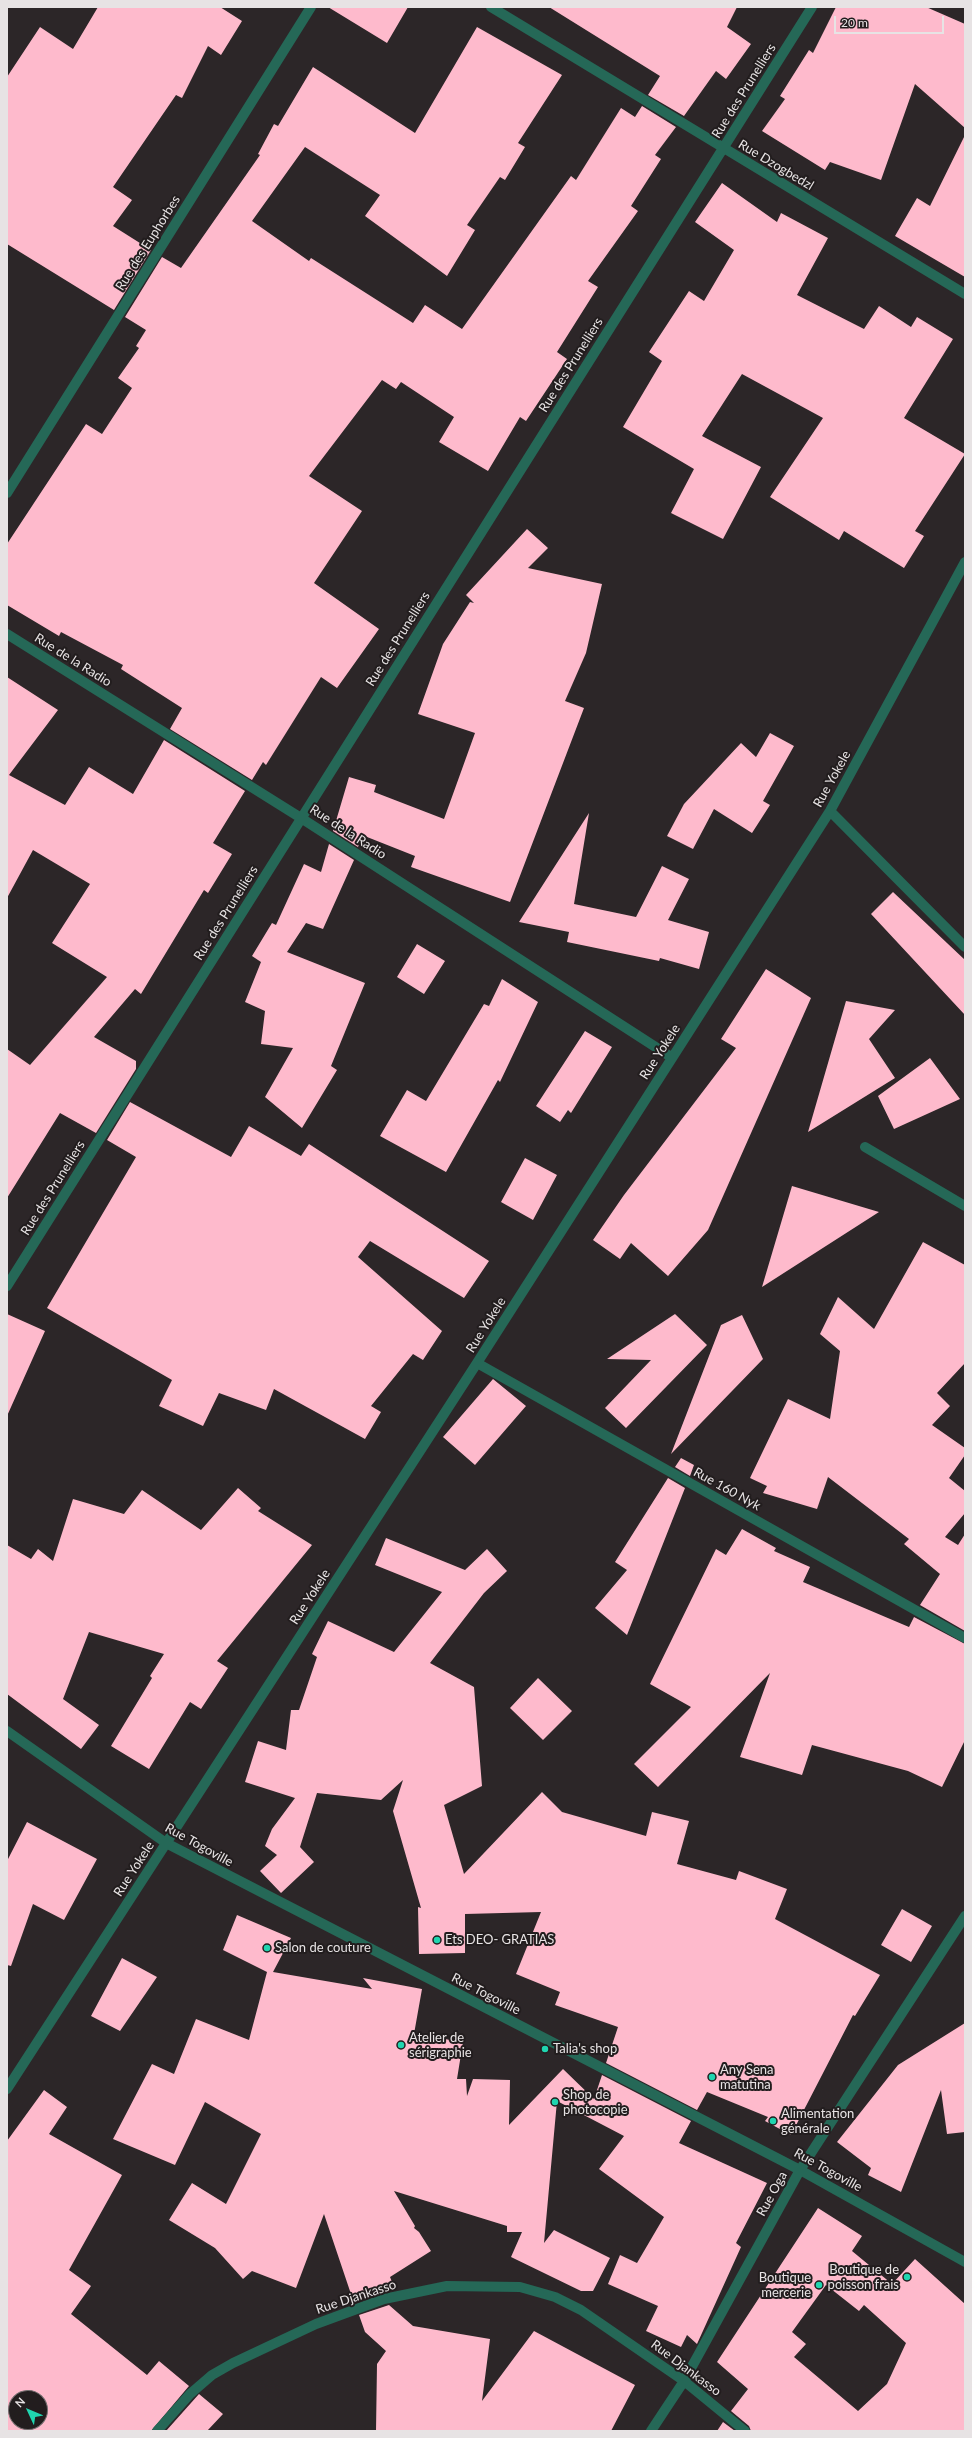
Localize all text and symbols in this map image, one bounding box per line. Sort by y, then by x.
scale bar [836,8,946,34]
text: 20 m [841,15,868,30]
street label: Rue des Prunelliers [709,41,779,141]
street label: Rue Dzogbedzl [735,136,817,194]
street label: Rue des Euphorbes [112,193,184,293]
street label: Rue des Prunelliers [536,315,606,415]
street label: Rue des Prunelliers [363,589,433,689]
street label: Rue de la Radio [32,630,114,690]
street label: Rue Yokele [810,748,854,810]
street label: Rue de la Radio [307,802,389,862]
street label: Rue des Prunelliers [191,863,261,963]
street label: Rue Yokele [636,1022,684,1082]
street label: Rue des Prunelliers [18,1138,88,1238]
street label: Rue Yokele [463,1294,509,1356]
street label: Rue 160 Nyk [691,1464,763,1514]
street label: Rue Yokele [286,1567,334,1627]
street label: Rue Togoville [162,1820,236,1870]
street label: Rue Yokele [110,1839,158,1899]
place label: Ets DEO- GRATIAS [445,1932,554,1948]
marker: Ets DEO- GRATIAS [432,1935,442,1945]
place label: Salon de couture [275,1940,371,1956]
marker: Salon de couture [262,1943,272,1953]
street label: Rue Togoville [449,1970,523,2018]
place label: Atelier de sérigraphie [409,2030,472,2061]
marker: Atelier de sérigraphie [396,2040,406,2050]
place label: Talia's shop [553,2041,617,2057]
marker: Talia's shop [540,2044,550,2054]
place label: Any Sena matutina [720,2062,773,2093]
marker: Any Sena matutina [707,2072,717,2082]
place label: Shop de photocopie [563,2087,628,2118]
marker: Shop de photocopie [550,2097,560,2107]
place label: Alimentation générale [781,2106,854,2137]
marker: Alimentation générale [768,2116,778,2126]
street label: Rue Togoville [791,2145,865,2195]
street label: Rue Oga [753,2169,791,2219]
place label: Boutique de poisson frais [828,2262,899,2293]
place label: Boutique mercerie [759,2270,811,2301]
marker: Boutique de poisson frais [902,2272,912,2282]
street label: Rue Djankasso [314,2277,398,2317]
marker: Boutique mercerie [814,2280,824,2290]
street label: Rue Djankasso [648,2337,724,2399]
north arrow [8,2390,48,2430]
text: N [12,2394,27,2410]

